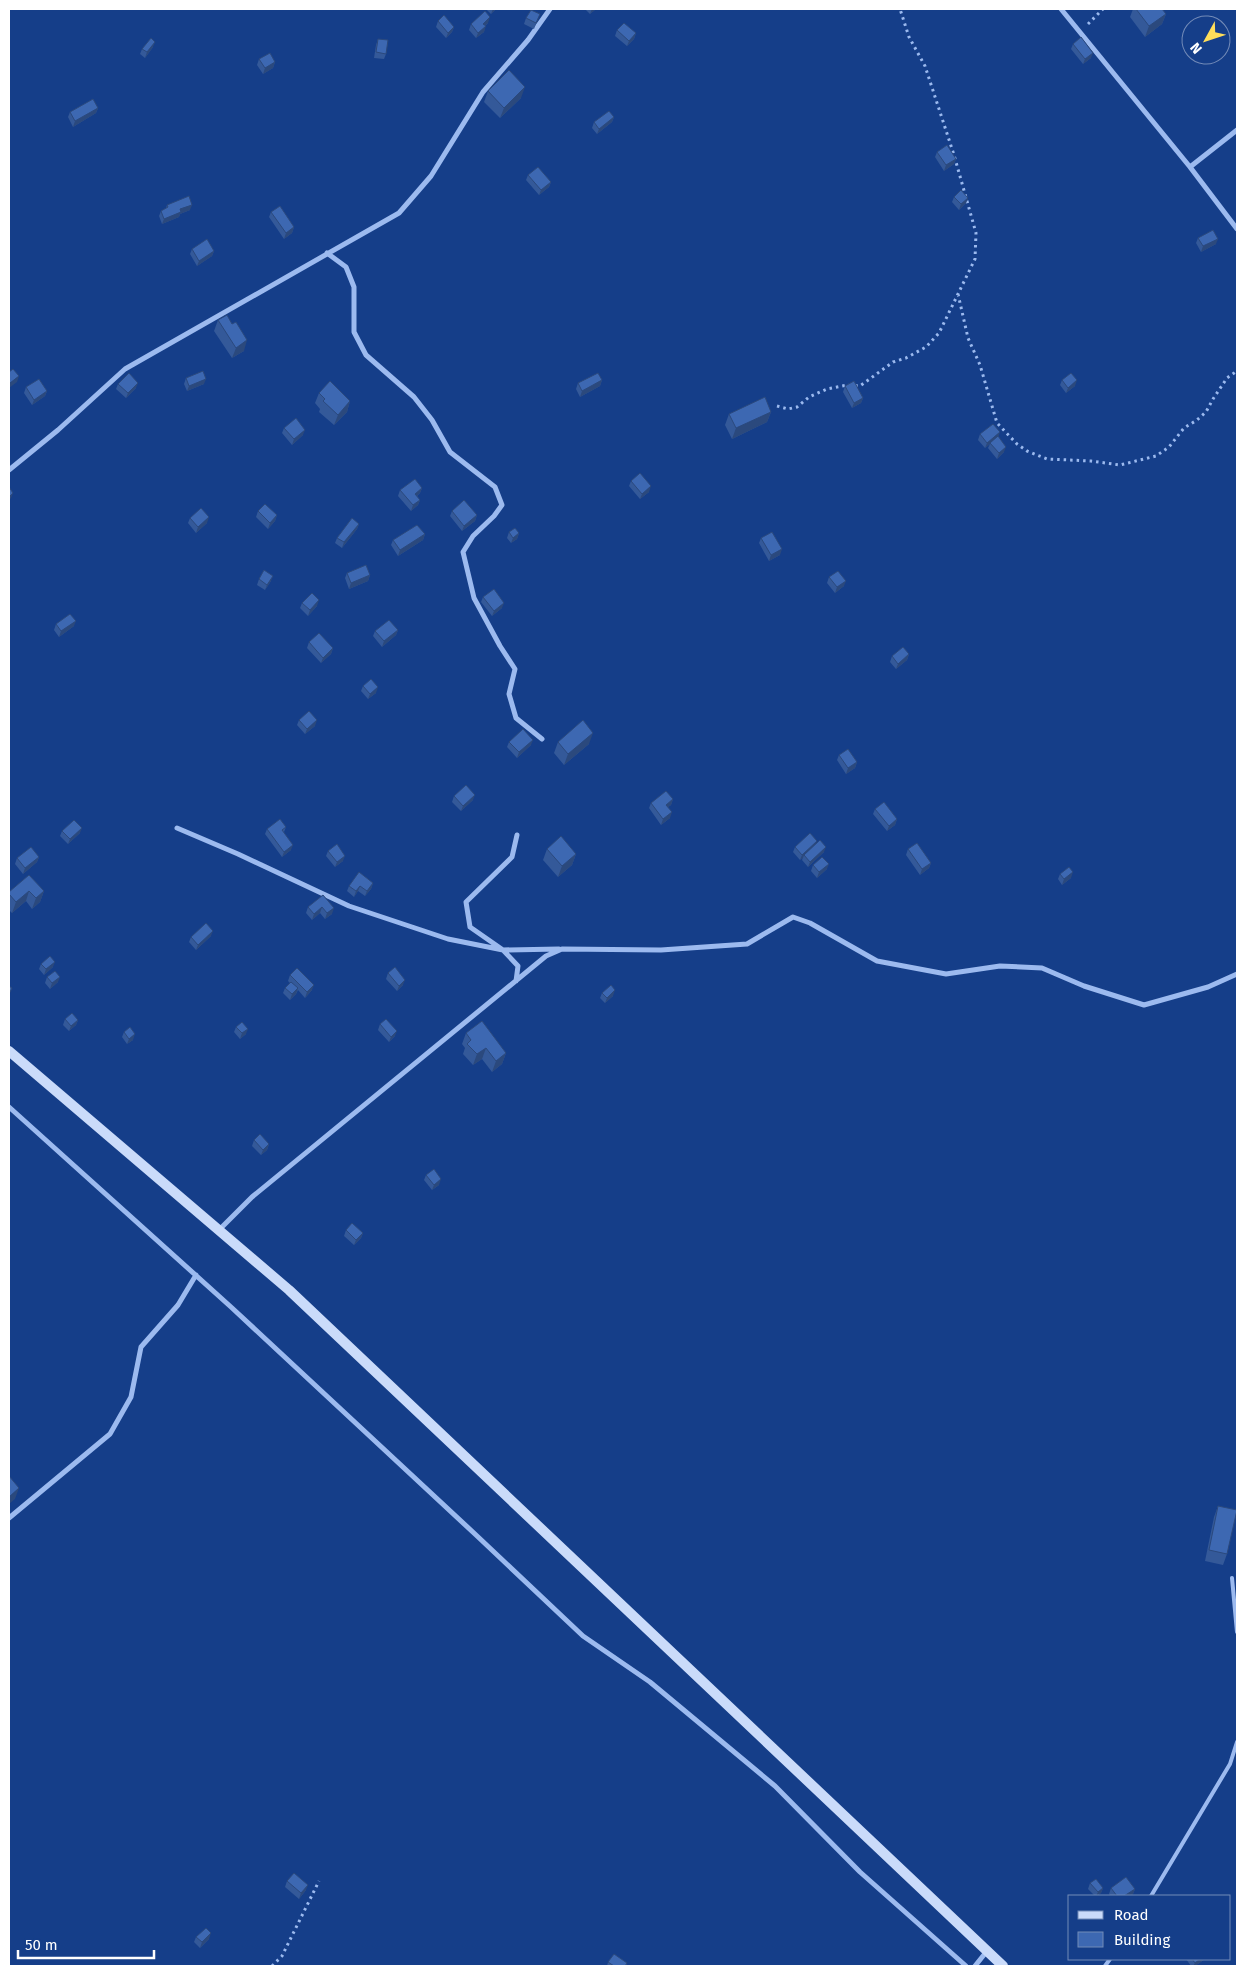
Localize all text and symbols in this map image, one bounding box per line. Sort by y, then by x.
north arrow [1181,15,1231,65]
text: N [1187,39,1206,57]
legend [1068,1895,1231,1960]
text: Road [1114,1906,1149,1924]
scale bar [18,1928,154,1960]
text: Building [1114,1931,1170,1949]
text: 50 m [25,1936,58,1954]

